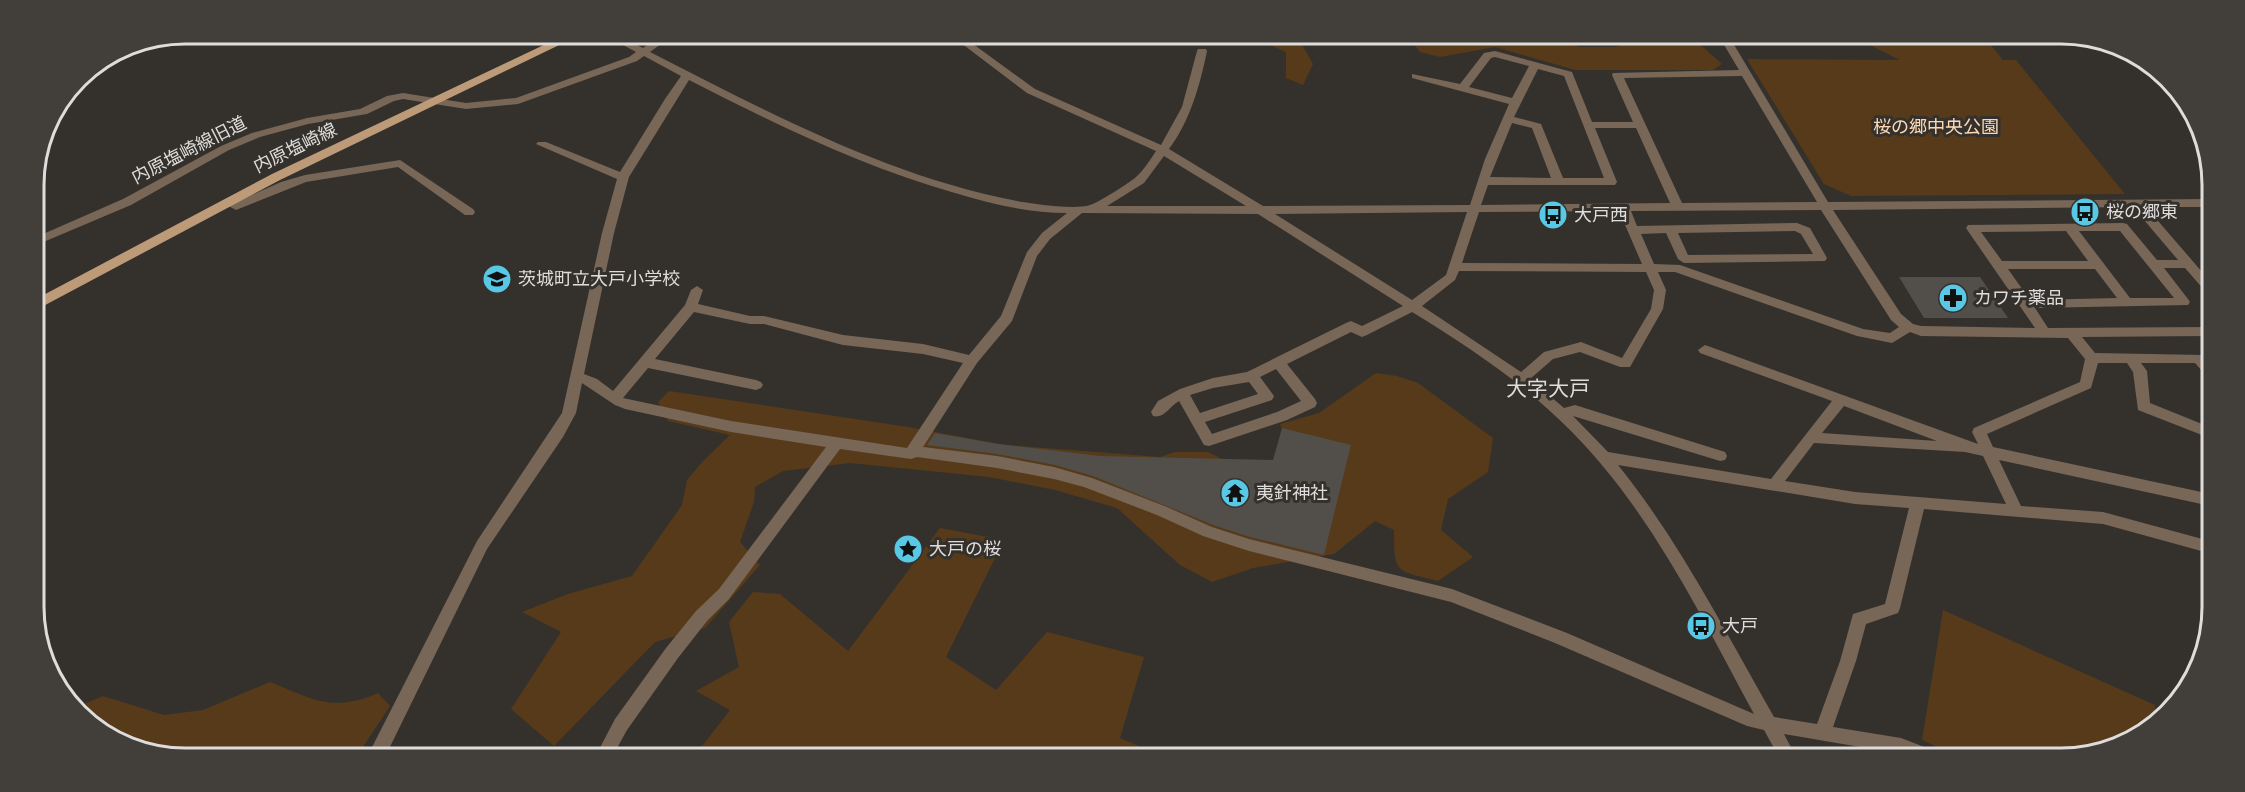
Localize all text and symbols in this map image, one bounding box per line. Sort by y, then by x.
street label: 内原塩崎線旧道 [127,111,251,189]
park label: 桜の郷中央公園 [1873,115,1999,139]
street label: 内原塩崎線 [249,117,341,179]
bus stop icon: 桜の郷東 [2069,196,2101,228]
bus stop icon: 大戸西 [1537,199,1569,231]
place label: 桜の郷東 [2106,200,2178,224]
place label: 大戸西 [1574,203,1628,227]
school or university icon: 茨城町立大戸小学校 [481,263,513,295]
place label: 茨城町立大戸小学校 [518,267,680,291]
pharmacy icon: カワチ薬品 [1937,282,1969,314]
place label: カワチ薬品 [1974,286,2064,310]
district label: 大字大戸 [1506,375,1590,403]
temple icon: 夷針神社 [1219,477,1251,509]
place label: 夷針神社 [1256,481,1328,505]
place icon: 大戸の桜 [892,533,924,565]
place label: 大戸の桜 [929,537,1001,561]
bus stop icon: 大戸 [1685,610,1717,642]
place label: 大戸 [1722,614,1758,638]

